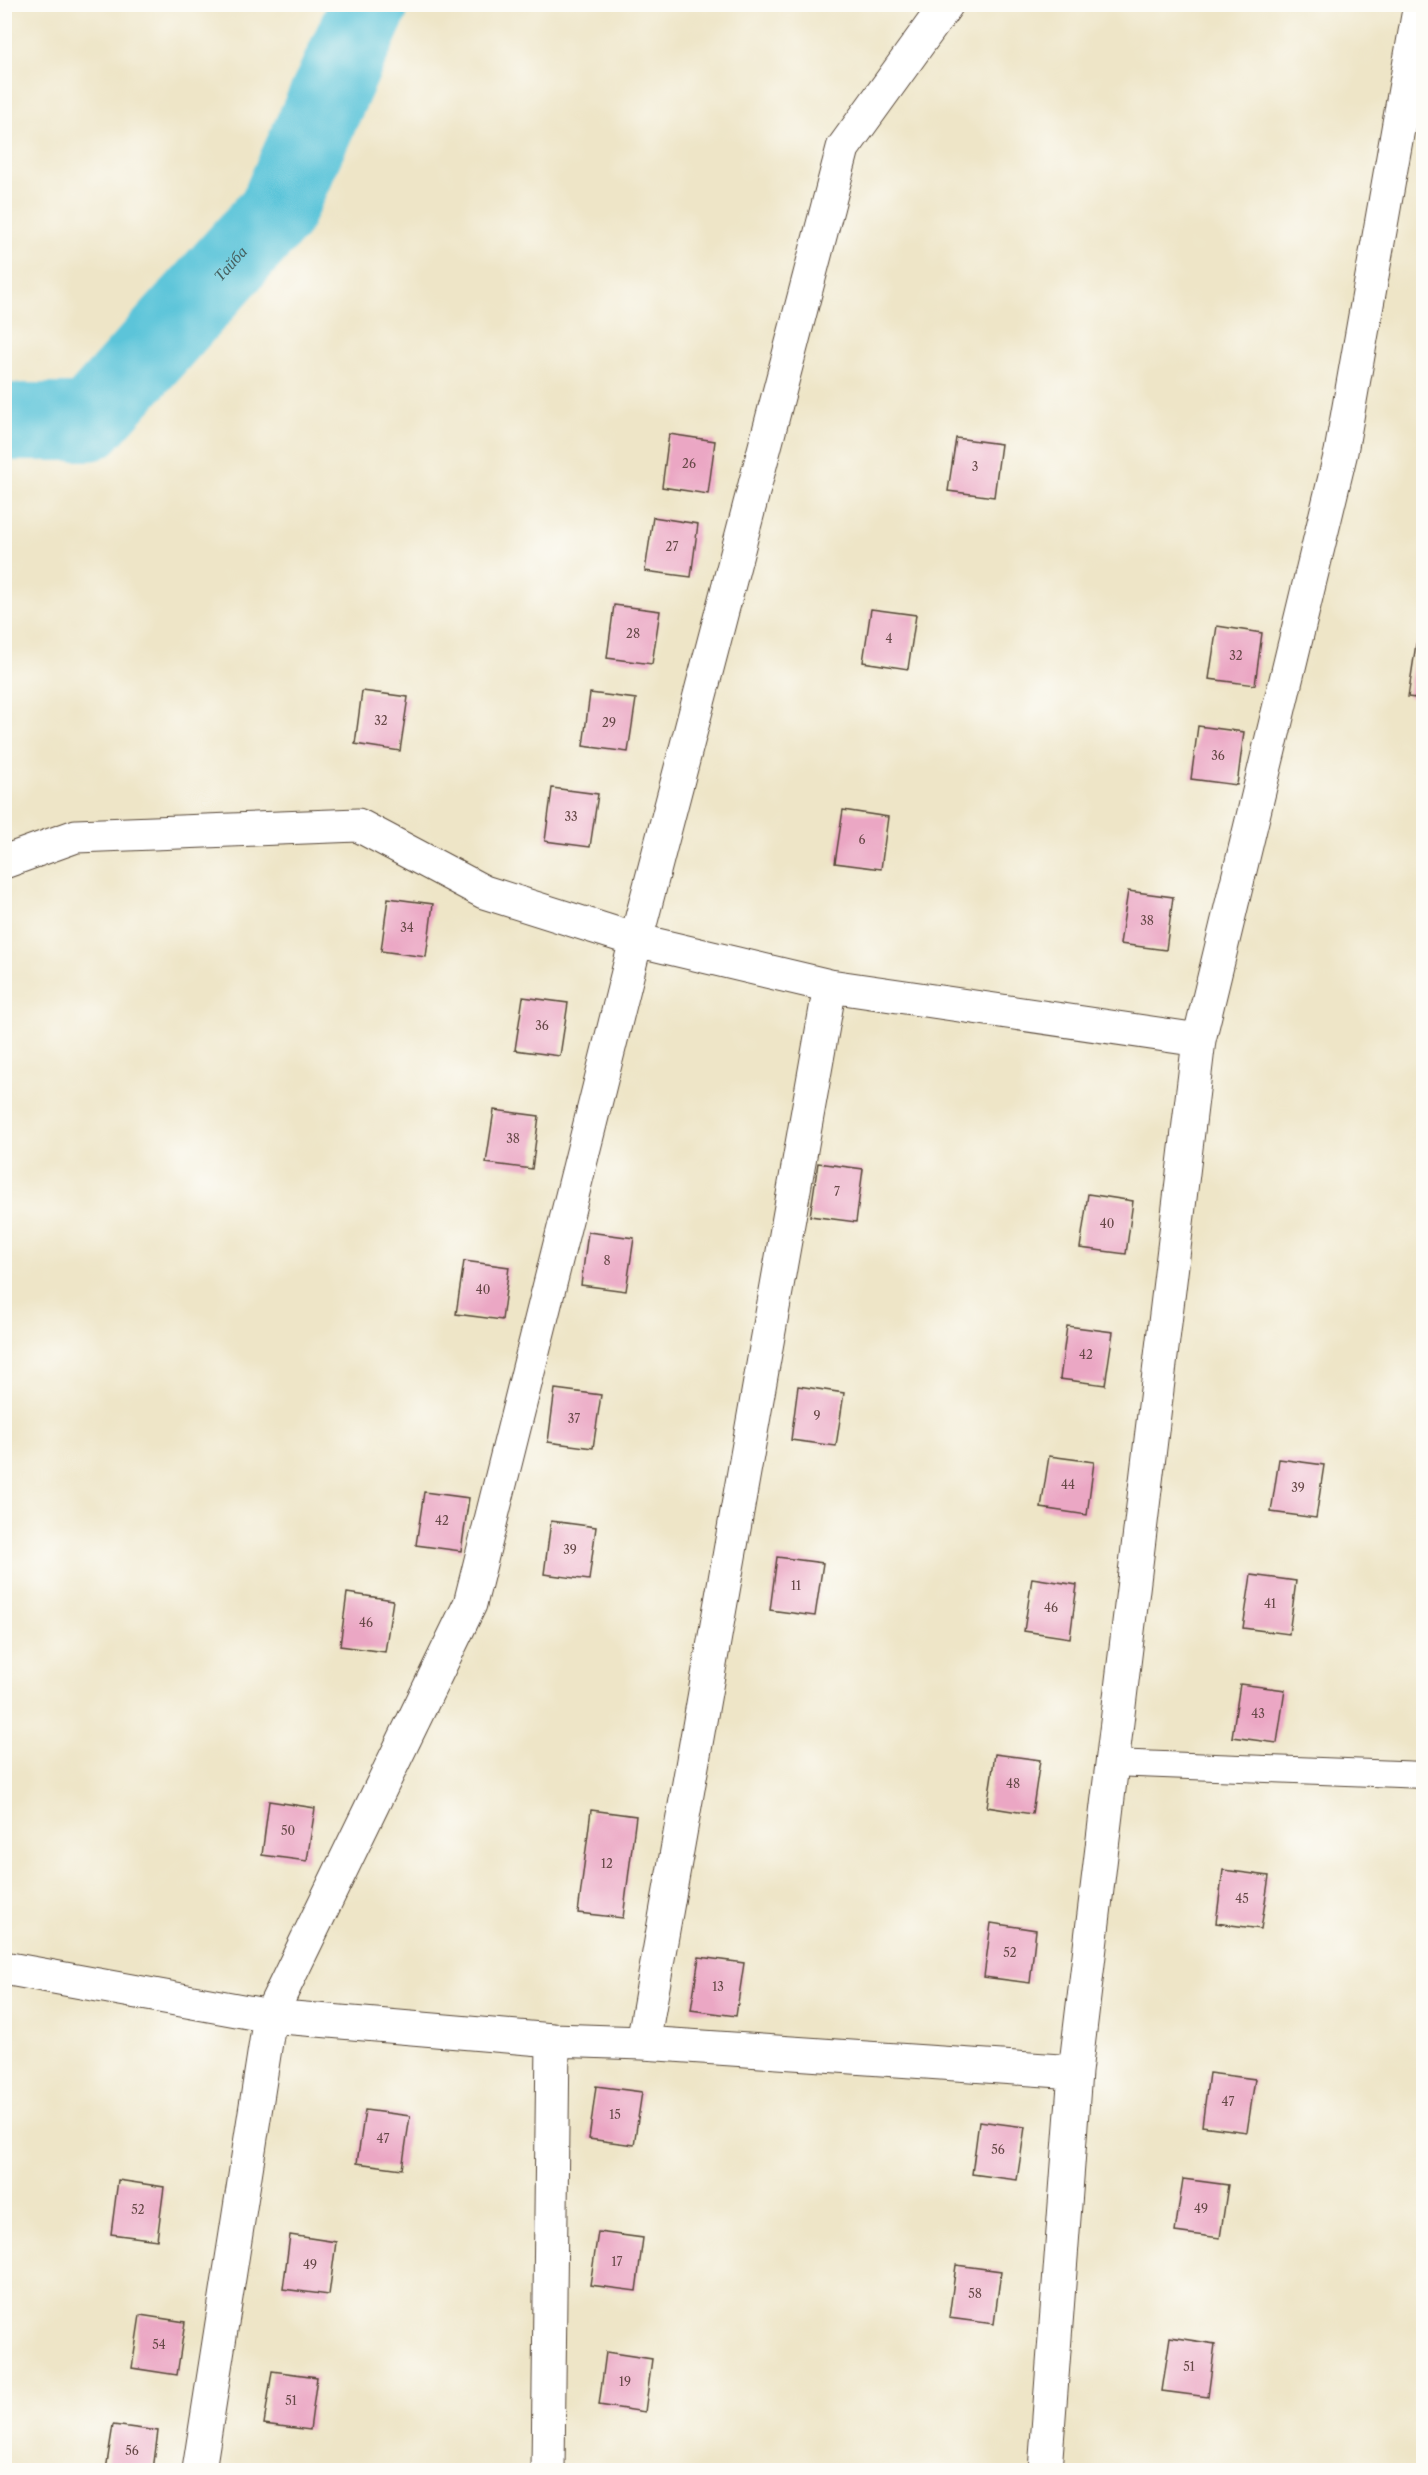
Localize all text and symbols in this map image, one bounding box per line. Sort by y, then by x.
water label: Тайба [209,242,251,285]
house number: 26 [682,456,696,471]
house number: 3 [972,459,978,474]
house number: 27 [666,539,678,554]
house number: 28 [626,626,640,641]
house number: 4 [886,631,893,646]
house number: 32 [1229,648,1243,663]
house number: 32 [374,713,388,728]
house number: 29 [602,715,616,730]
house number: 36 [1211,748,1225,763]
house number: 33 [564,809,578,824]
house number: 6 [858,832,866,847]
house number: 38 [1140,913,1154,928]
house number: 34 [400,920,414,935]
house number: 36 [535,1018,549,1033]
house number: 38 [506,1131,520,1146]
house number: 7 [834,1184,840,1199]
house number: 40 [1100,1216,1114,1231]
house number: 8 [603,1253,611,1268]
house number: 40 [476,1282,490,1297]
house number: 42 [1079,1347,1093,1362]
house number: 9 [813,1408,821,1423]
house number: 37 [568,1411,580,1426]
house number: 44 [1061,1477,1075,1492]
house number: 39 [1291,1480,1305,1495]
house number: 42 [435,1513,449,1528]
house number: 39 [563,1542,577,1557]
house number: 11 [791,1578,801,1593]
house number: 41 [1264,1596,1276,1611]
house number: 46 [1044,1600,1058,1615]
house number: 46 [359,1615,373,1630]
house number: 43 [1251,1706,1265,1721]
house number: 48 [1006,1776,1020,1791]
house number: 50 [281,1823,295,1838]
house number: 12 [601,1856,613,1871]
house number: 45 [1235,1891,1249,1906]
house number: 52 [1003,1945,1017,1960]
house number: 13 [712,1979,724,1994]
house number: 47 [1222,2094,1235,2109]
house number: 15 [609,2107,621,2122]
house number: 47 [377,2131,390,2146]
house number: 56 [991,2142,1005,2157]
house number: 49 [1194,2201,1208,2216]
house number: 52 [131,2202,145,2217]
house number: 17 [612,2254,623,2269]
house number: 49 [303,2257,317,2272]
house number: 58 [968,2286,982,2301]
house number: 54 [152,2337,166,2352]
house number: 51 [1183,2359,1195,2374]
house number: 19 [619,2374,631,2389]
house number: 51 [285,2393,297,2408]
house number: 56 [125,2443,139,2458]

